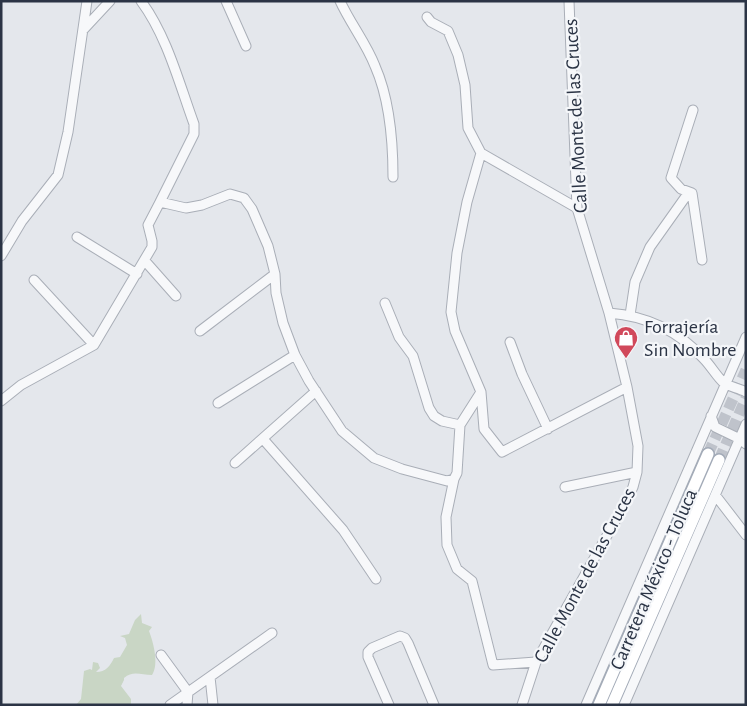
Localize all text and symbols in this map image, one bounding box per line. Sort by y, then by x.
street label: Calle Monte de las Cruces [561,18,591,214]
place label: Forrajería Sin Nombre [644,317,737,360]
shop icon: Forrajería Sin Nombre [613,325,639,359]
street label: Calle Monte de las Cruces [530,485,639,666]
street label: Carretera México - Toluca [607,486,701,673]

